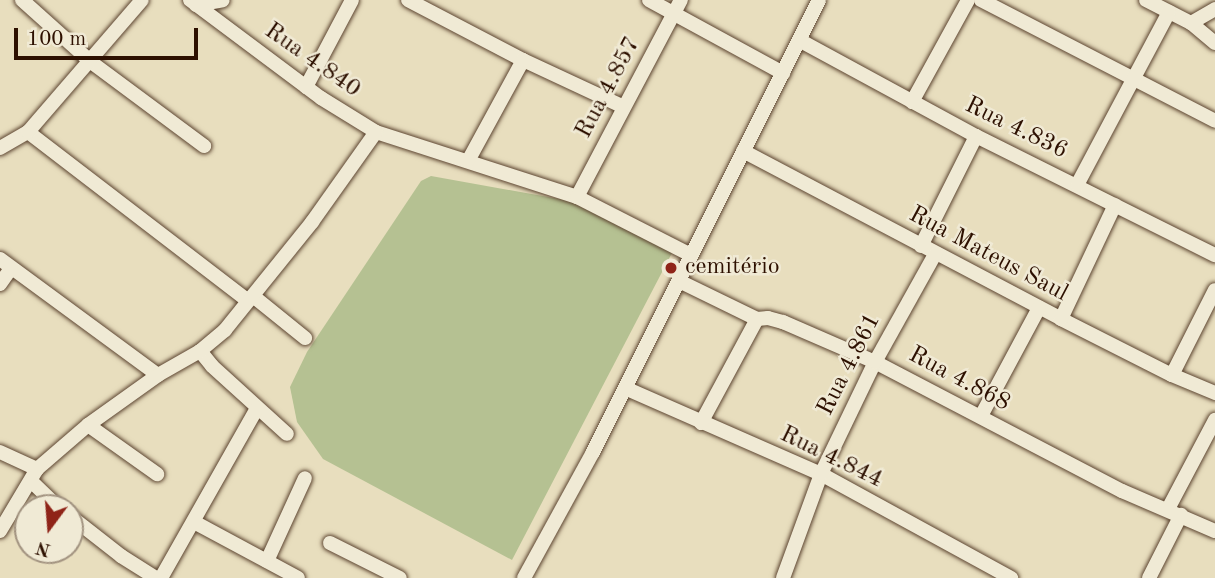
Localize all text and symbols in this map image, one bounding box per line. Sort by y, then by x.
scale bar [18,14,201,58]
street label: Rua 4.840 [258,17,366,105]
text: 100 m [27,29,86,50]
street label: Rua 4.857 [570,32,648,144]
street label: Rua 4.836 [960,92,1072,166]
street label: Rua Mateus Saul [904,201,1072,309]
place label: cemitério [685,254,780,282]
marker: cemitério [663,260,679,276]
street label: Rua 4.861 [812,309,888,421]
street label: Rua 4.868 [903,341,1015,419]
street label: Rua 4.844 [775,421,887,495]
north arrow [14,494,84,564]
text: N [34,537,53,559]

